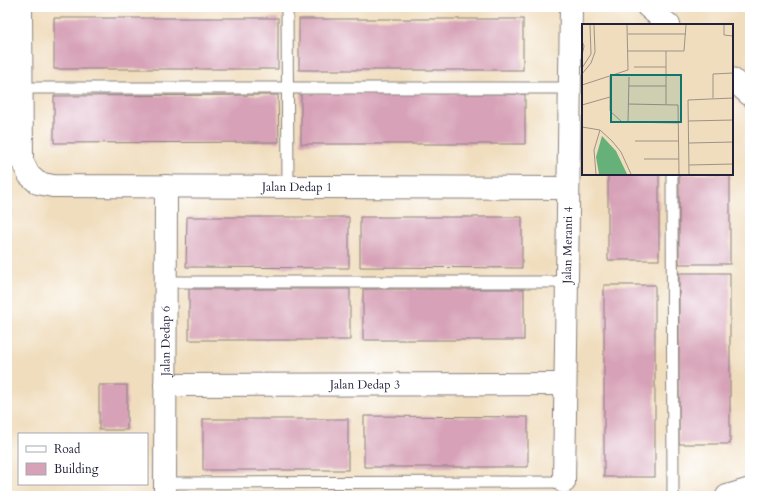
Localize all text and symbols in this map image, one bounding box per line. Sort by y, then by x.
inset map [582,24,733,175]
street label: Jalan Dedap 1 [260,179,332,195]
street label: Jalan Meranti 4 [559,206,576,286]
street label: Jalan Dedap 6 [157,306,174,378]
street label: Jalan Dedap 3 [328,376,400,393]
legend [18,433,148,485]
text: Road [54,441,81,457]
text: Building [54,461,99,477]

